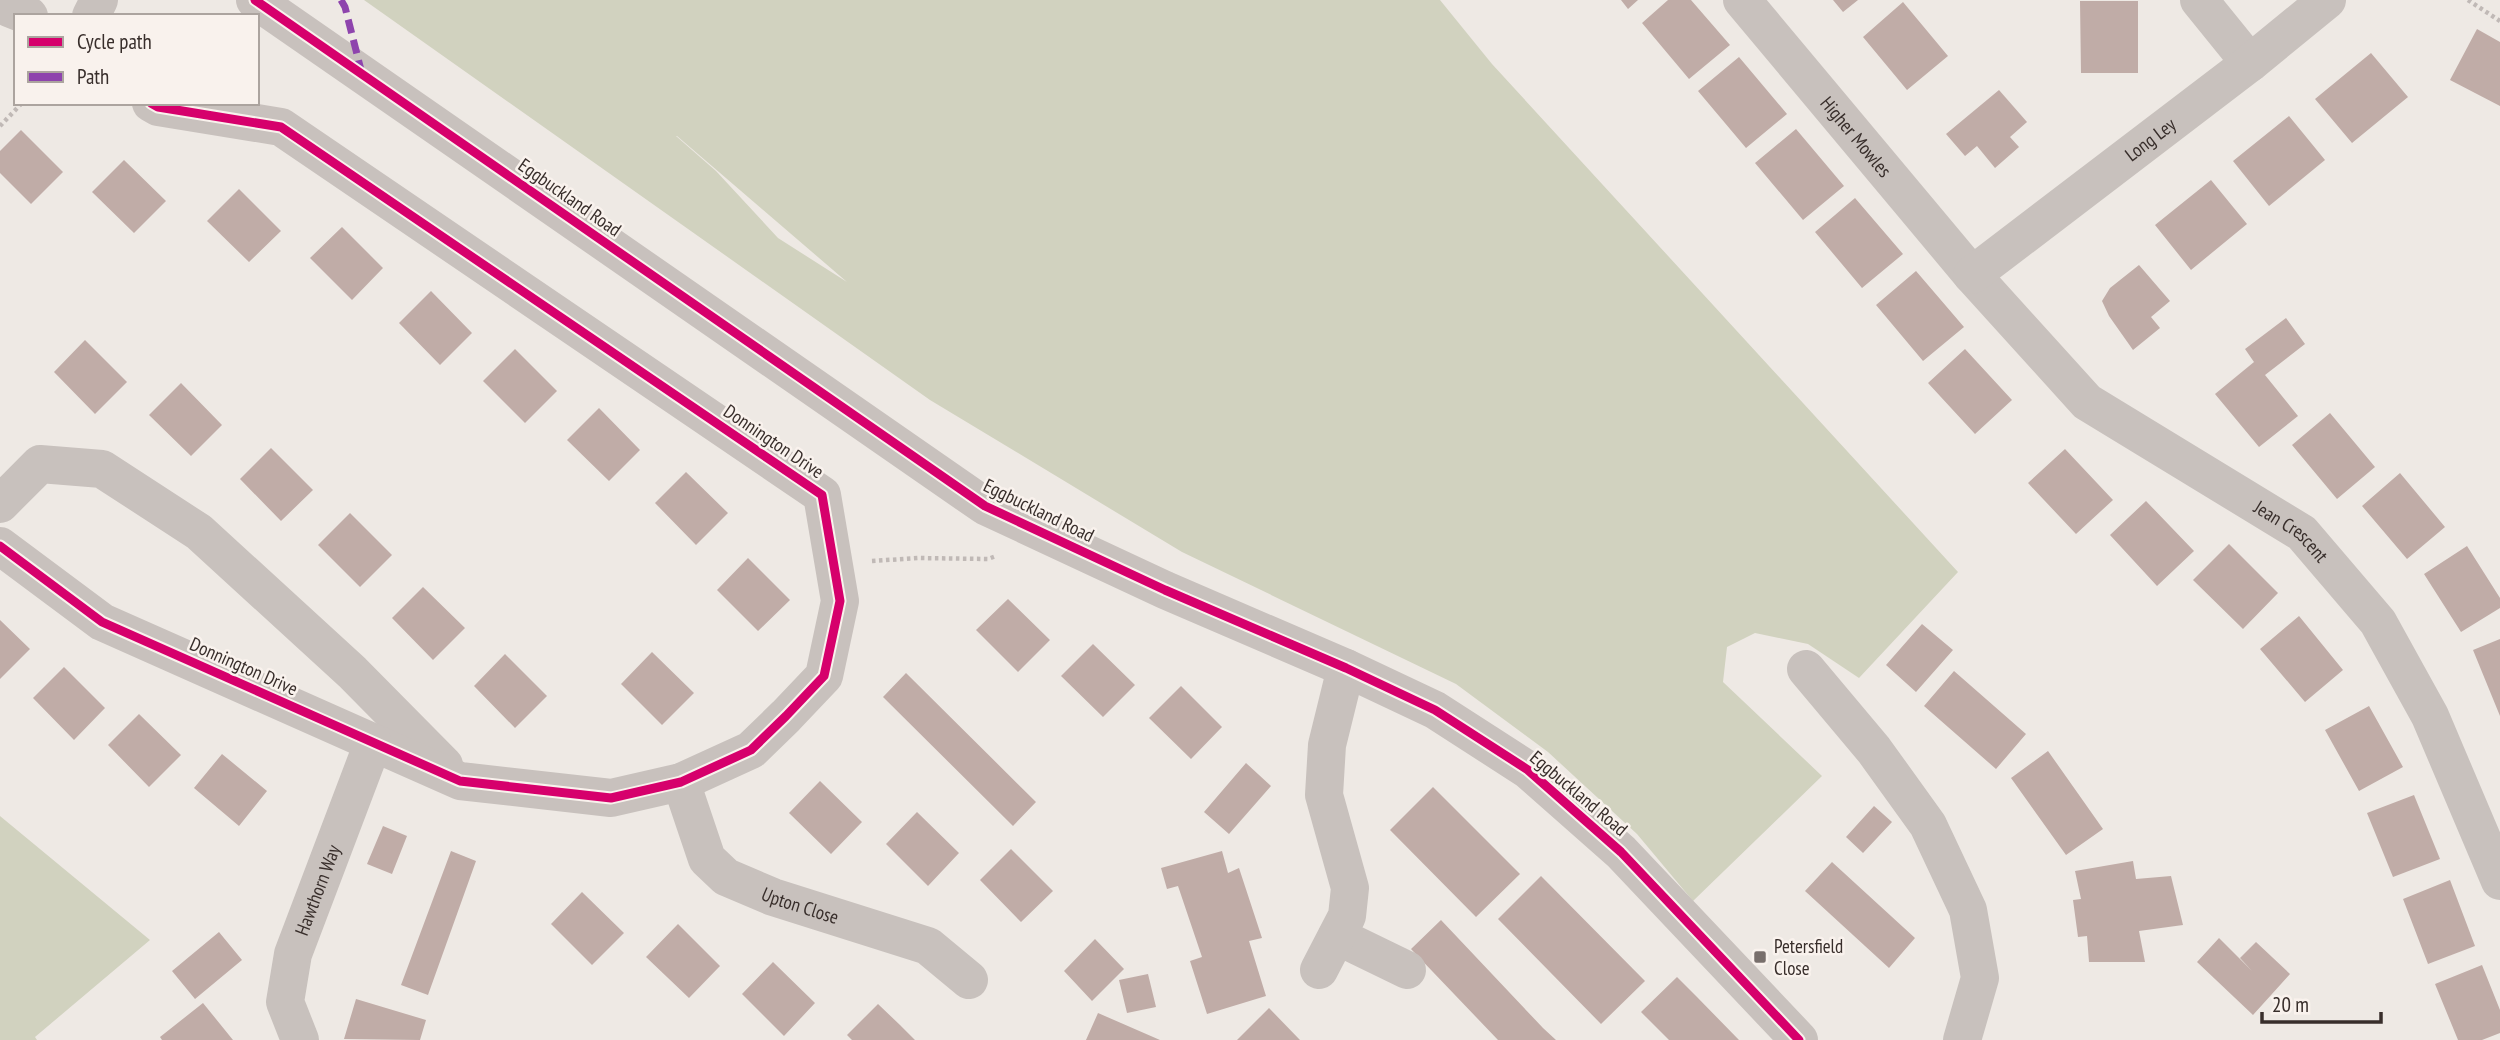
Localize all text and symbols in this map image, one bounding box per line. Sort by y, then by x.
legend [14,14,259,105]
text: Cycle path [77,28,152,55]
text: Path [77,63,109,90]
street label: Higher Mowles [1816,91,1897,182]
street label: Long Ley [2120,112,2181,166]
street label: Eggbuckland Road [514,153,626,241]
street label: Donnington Drive [719,399,829,483]
street label: Eggbuckland Road [980,473,1098,547]
street label: Jean Crescent [2249,494,2334,568]
street label: Donnington Drive [186,632,302,701]
street label: Eggbuckland Road [1525,745,1633,841]
street label: Hawthorn Way [289,840,346,939]
street label: Upton Close [758,882,842,929]
place label: Petersfield Close [1774,934,1843,980]
marker: Petersfield Close [1752,949,1768,965]
scale bar [2262,981,2381,1025]
text: 20 m [2272,991,2309,1018]

